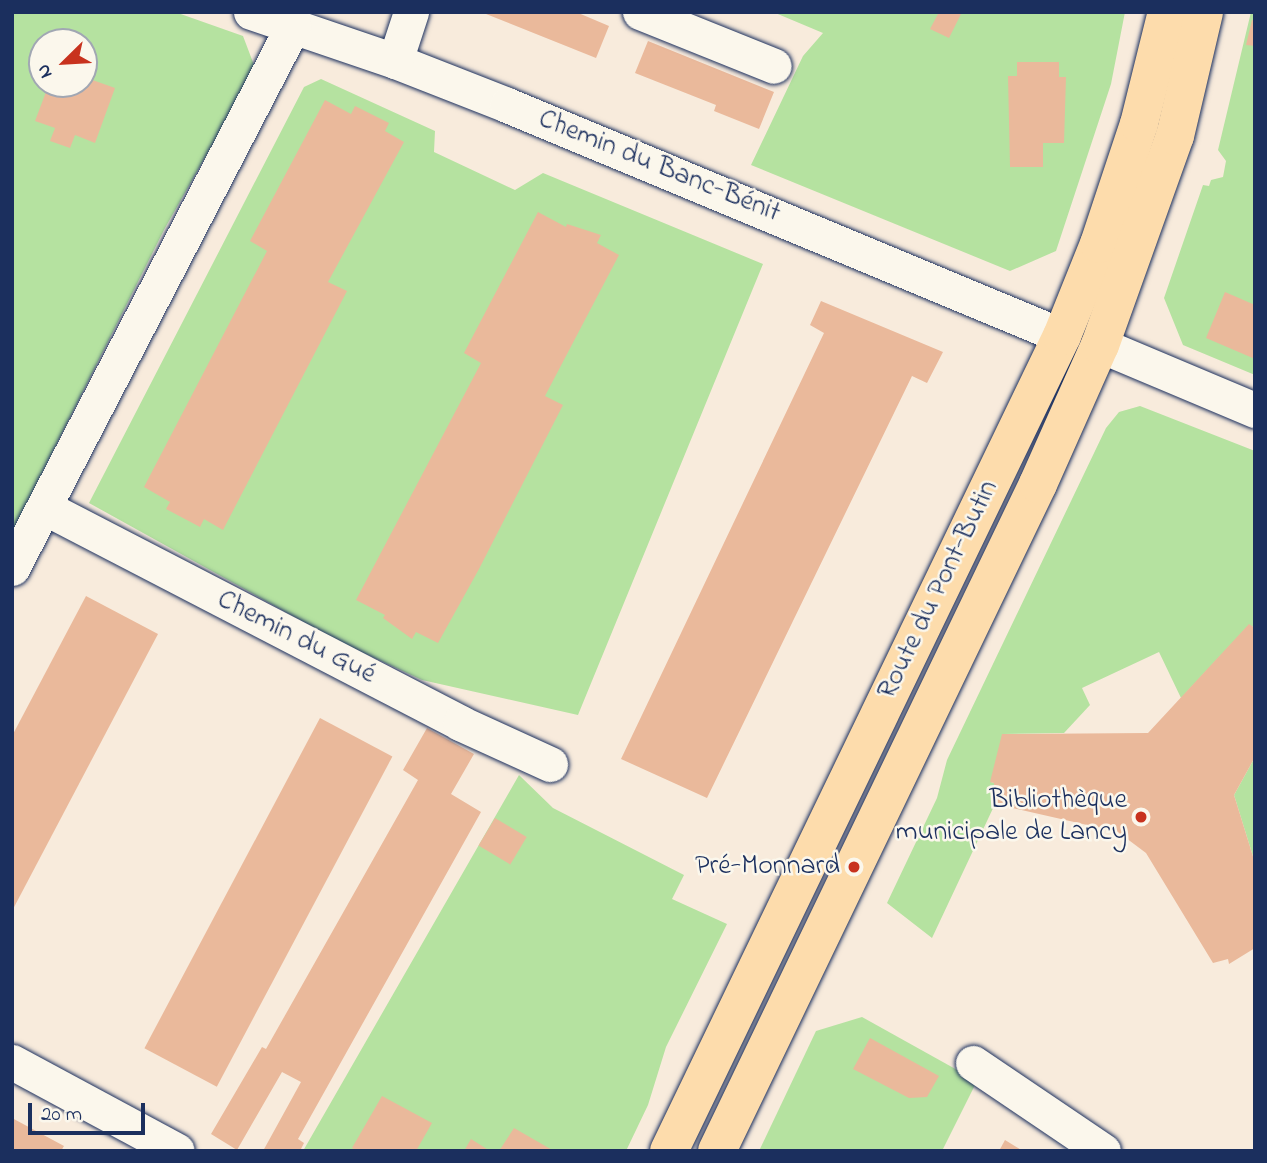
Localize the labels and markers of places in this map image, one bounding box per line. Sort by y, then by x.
place label: Bibliothèque municipale de Lancy [896,784,1127,850]
marker: Bibliothèque municipale de Lancy [1133,809,1149,825]
place label: Pré-Monnard [695,850,840,884]
marker: Pré-Monnard [846,859,862,875]

